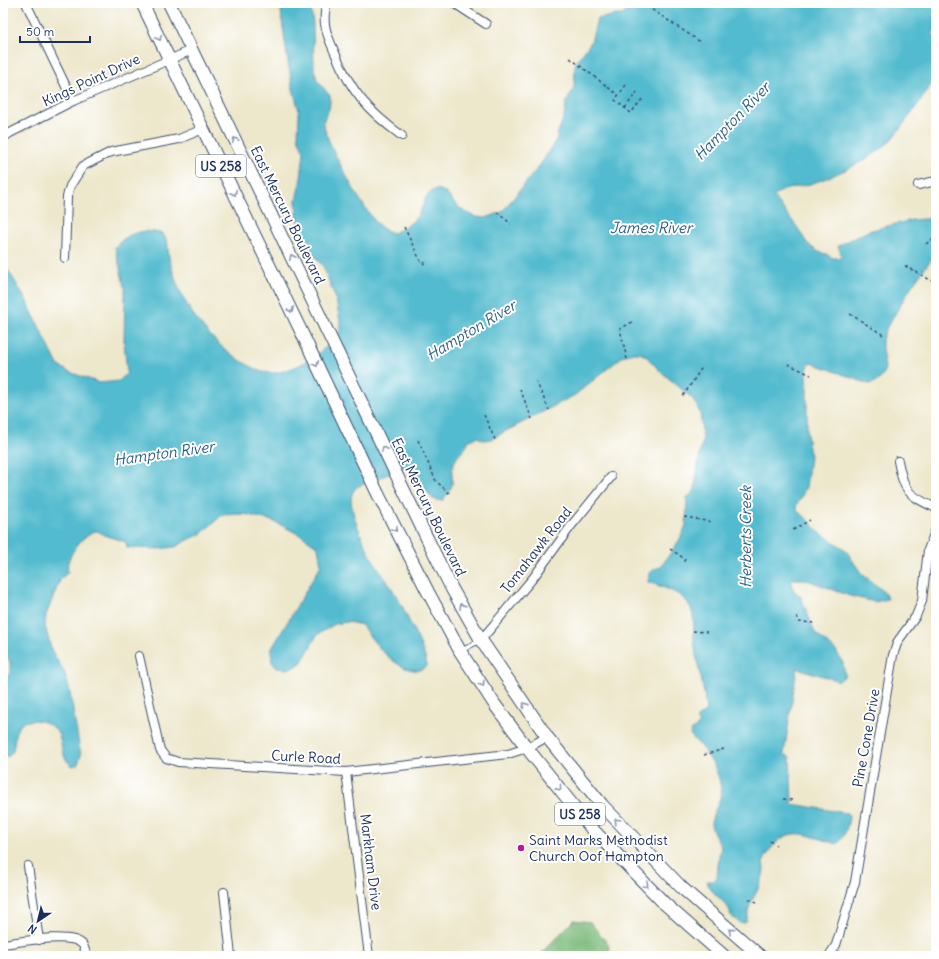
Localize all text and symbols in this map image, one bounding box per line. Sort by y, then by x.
scale bar [20,18,90,44]
text: 50 m [26,24,55,39]
one-way arrow [154,34,162,41]
street label: Kings Point Drive [39,50,143,110]
water label: Hampton River [690,77,775,164]
one-way arrow [232,137,240,144]
street label: East Mercury Boulevard [247,143,329,287]
road number: US 258 [196,155,246,177]
one-way arrow [229,189,237,196]
water label: James River [610,218,694,237]
one-way arrow [289,253,297,261]
water label: Hampton River [423,295,521,364]
one-way arrow [286,306,294,313]
one-way arrow [311,360,319,367]
street label: East Mercury Boulevard [388,435,470,579]
water label: Hampton River [113,436,217,469]
one-way arrow [381,445,389,453]
water label: Herberts Creek [736,485,755,588]
street label: Tomahawk Road [497,503,575,597]
one-way arrow [390,525,398,532]
one-way arrow [459,603,466,610]
one-way arrow [477,680,484,687]
street label: Pine Cone Drive [848,687,884,789]
one-way arrow [523,702,530,709]
street label: Curle Road [271,746,341,768]
one-way arrow [554,784,561,791]
road number: US 258 [555,803,605,825]
street label: Markham Drive [356,813,386,911]
one-way arrow [615,818,622,825]
place label: Saint Marks Methodist Church Oof Hampton [529,831,668,865]
marker: Saint Marks Methodist Church Oof Hampton [516,843,526,853]
one-way arrow [641,880,649,888]
north arrow [18,901,58,941]
text: N [25,921,39,937]
one-way arrow [728,928,735,935]

